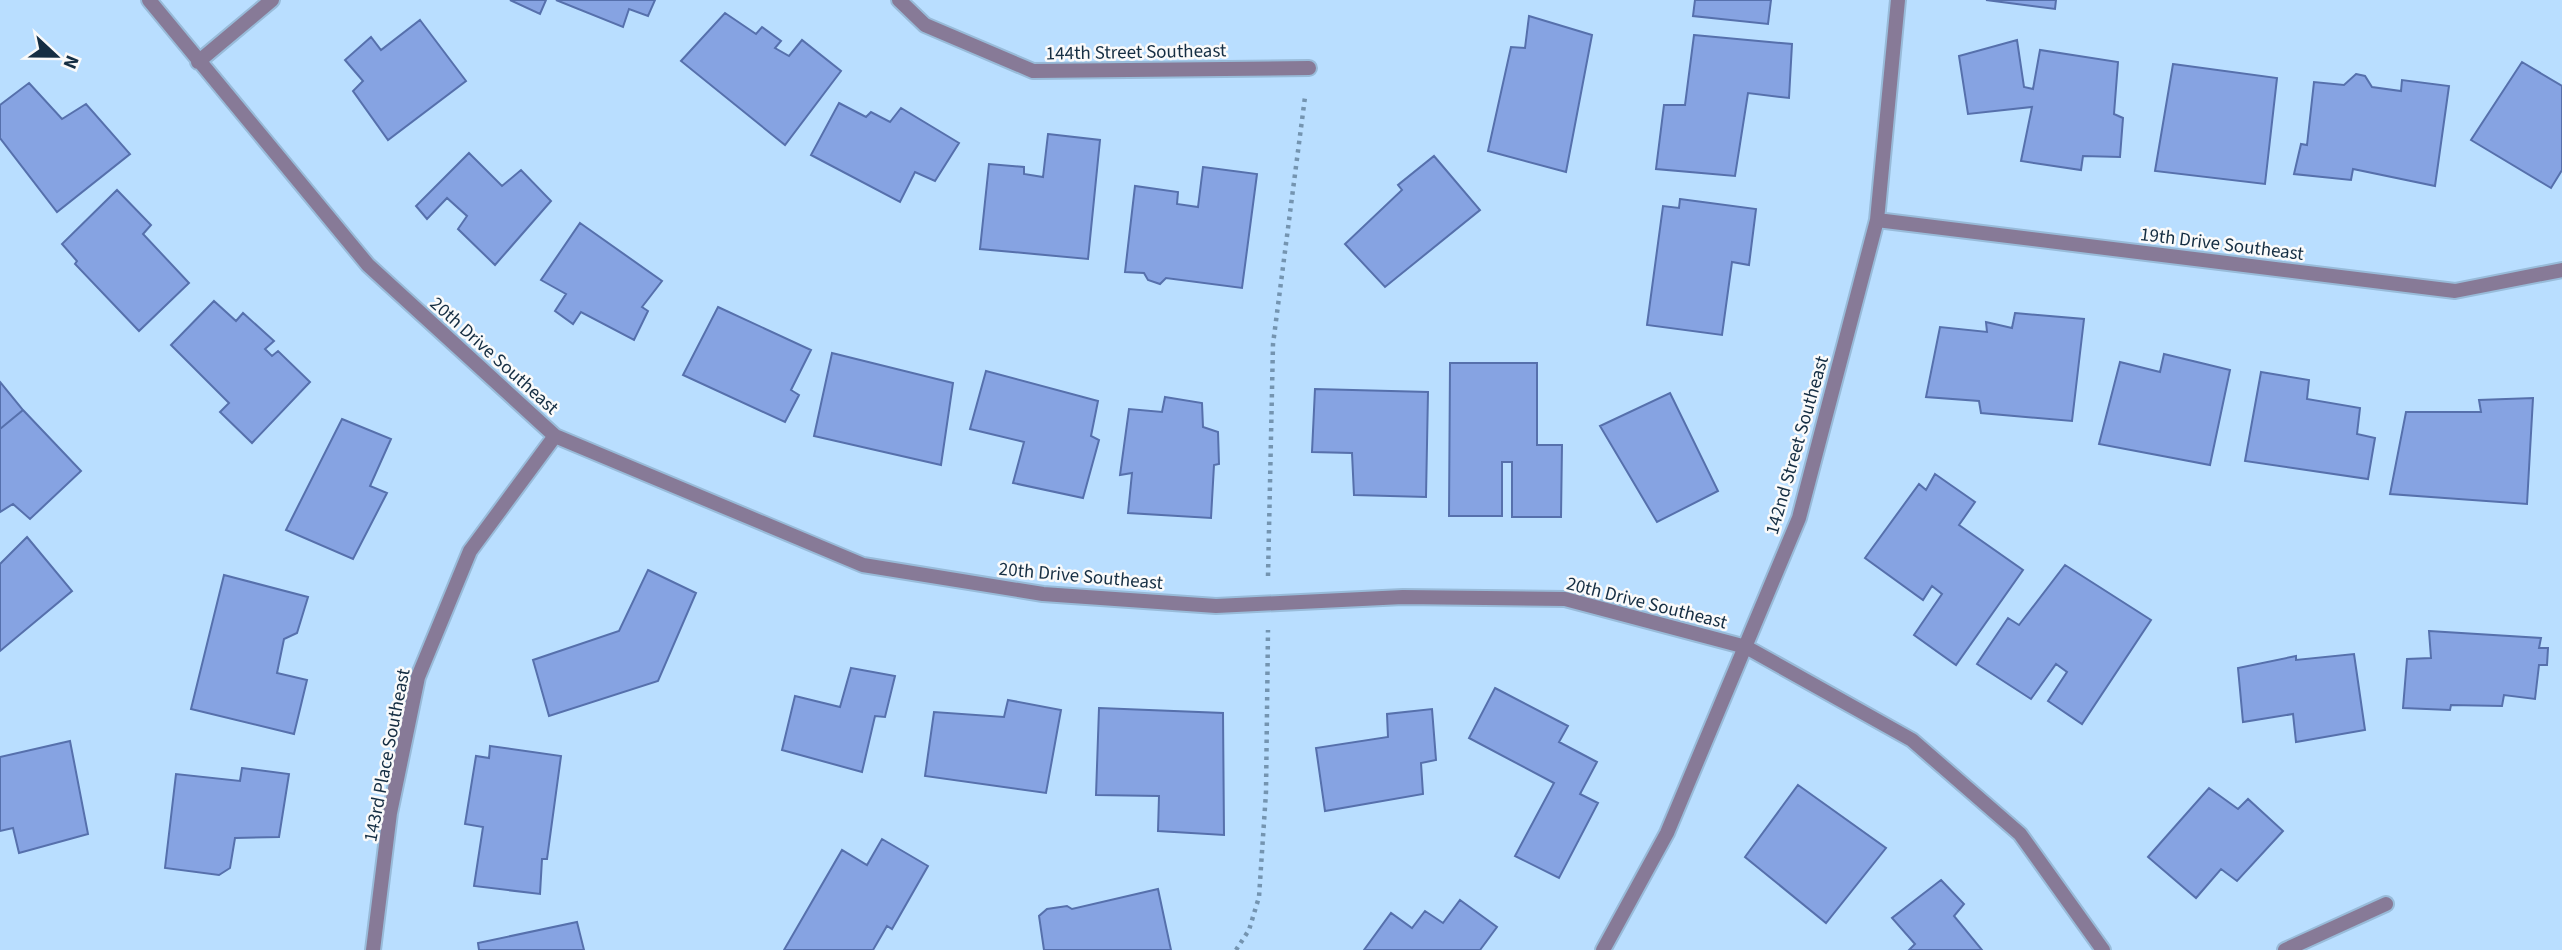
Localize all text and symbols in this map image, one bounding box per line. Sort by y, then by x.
north arrow [21,21,91,91]
street label: 144th Street Southeast [1046,37,1227,68]
text: N [55,51,85,73]
street label: 19th Drive Southeast [2138,221,2306,268]
street label: 20th Drive Southeast [424,291,565,422]
street label: 142nd Street Southeast [1759,352,1836,538]
street label: 20th Drive Southeast [998,556,1165,597]
street label: 20th Drive Southeast [1563,570,1730,637]
street label: 143rd Place Southeast [357,666,418,844]

